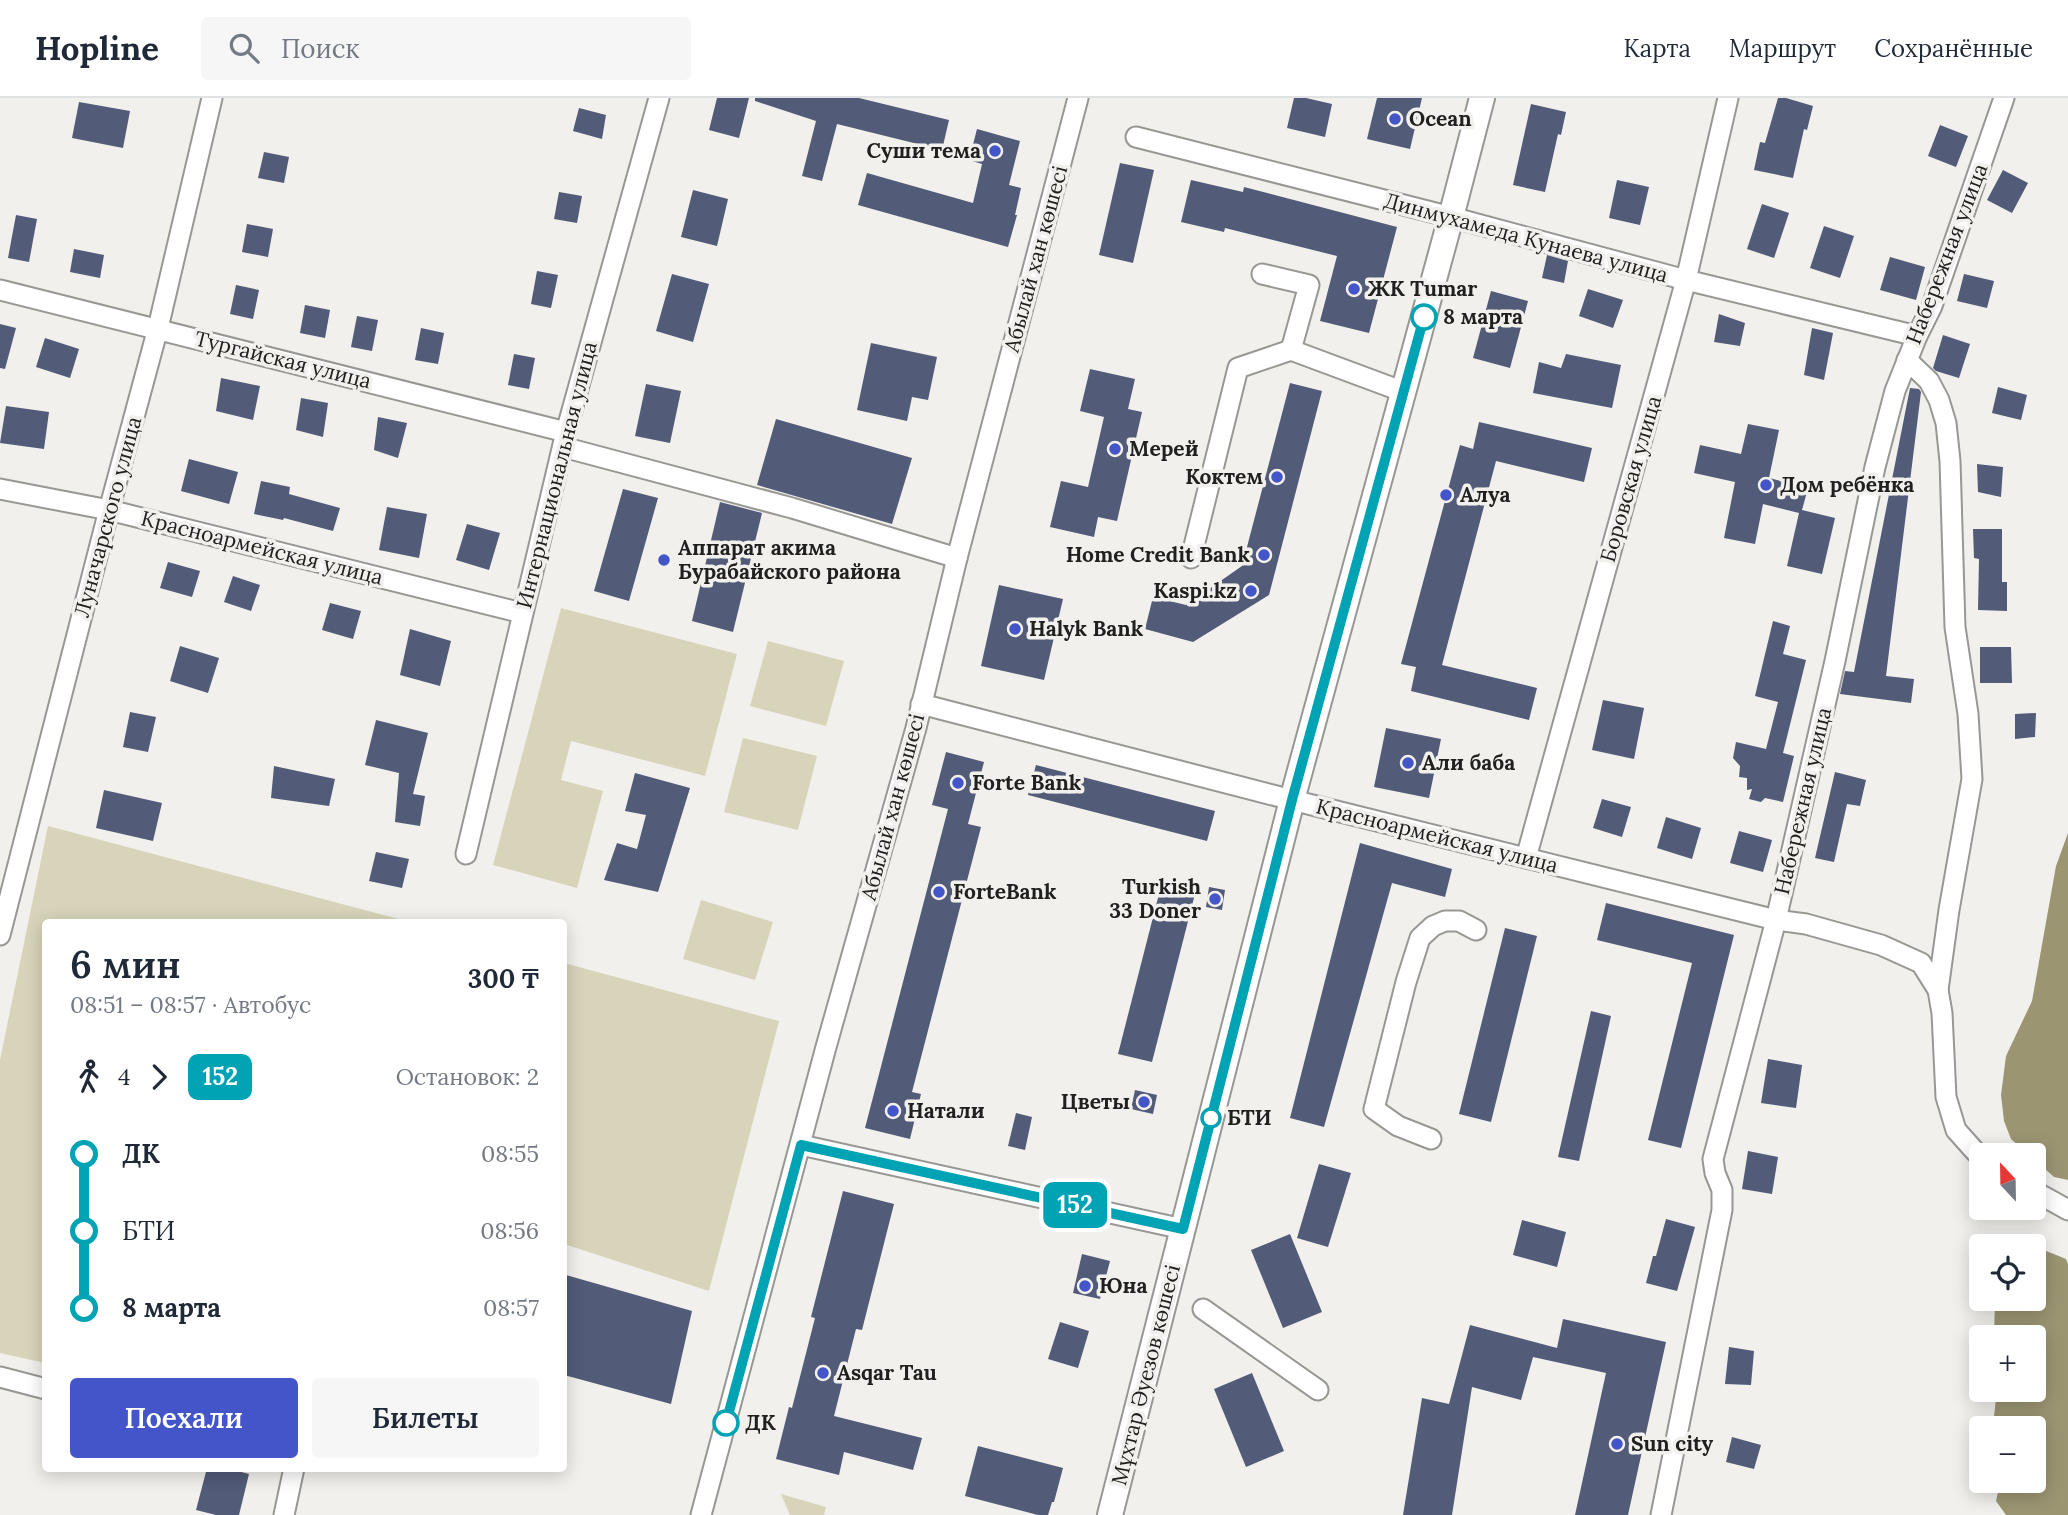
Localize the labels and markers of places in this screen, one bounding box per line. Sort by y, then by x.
place label: Ocean [1409,105,1472,132]
marker: Ocean [1387,111,1403,127]
place label: Суши тема [867,137,981,164]
marker: Суши тема [987,143,1003,159]
place label: ЖК Tumar [1368,275,1477,302]
marker: ЖК Tumar [1346,281,1362,297]
place label: 8 марта [1443,303,1523,330]
marker: 8 марта [1411,304,1437,330]
place label: Мерей [1129,435,1199,462]
marker: Мерей [1107,441,1123,457]
place label: Коктем [1185,463,1263,490]
marker: Коктем [1269,469,1285,485]
place label: Дом ребёнка [1780,471,1914,498]
marker: Дом ребёнка [1758,477,1774,493]
place label: Алуа [1460,481,1510,508]
marker: Алуа [1438,487,1454,503]
place label: Аппарат акима Бурабайского района [678,534,901,585]
place label: Home Credit Bank [1066,541,1251,568]
marker: Home Credit Bank [1256,547,1272,563]
marker: Аппарат акима Бурабайского района [656,552,672,568]
place label: Kaspi.kz [1153,577,1237,604]
marker: Kaspi.kz [1243,583,1259,599]
place label: Halyk Bank [1029,615,1144,642]
marker: Halyk Bank [1007,621,1023,637]
place label: Али баба [1422,749,1515,776]
marker: Али баба [1400,755,1416,771]
place label: Forte Bank [972,769,1082,796]
marker: Forte Bank [950,775,966,791]
place label: Turkish 33 Doner [1109,873,1201,924]
place label: ForteBank [953,878,1057,905]
marker: ForteBank [931,884,947,900]
marker: Turkish 33 Doner [1207,891,1223,907]
place label: Цветы [1060,1088,1130,1115]
marker: Цветы [1136,1094,1152,1110]
place label: Натали [907,1097,985,1124]
marker: Натали [885,1103,901,1119]
place label: БТИ [1227,1104,1272,1131]
marker: БТИ [1201,1108,1221,1128]
place label: Юна [1099,1272,1148,1299]
marker: Юна [1077,1278,1093,1294]
place label: Asqar Tau [837,1359,937,1386]
marker: Asqar Tau [815,1365,831,1381]
place label: ДК [745,1409,776,1436]
marker: ДК [713,1410,739,1436]
place label: Sun city [1631,1430,1714,1457]
marker: Sun city [1609,1436,1625,1452]

